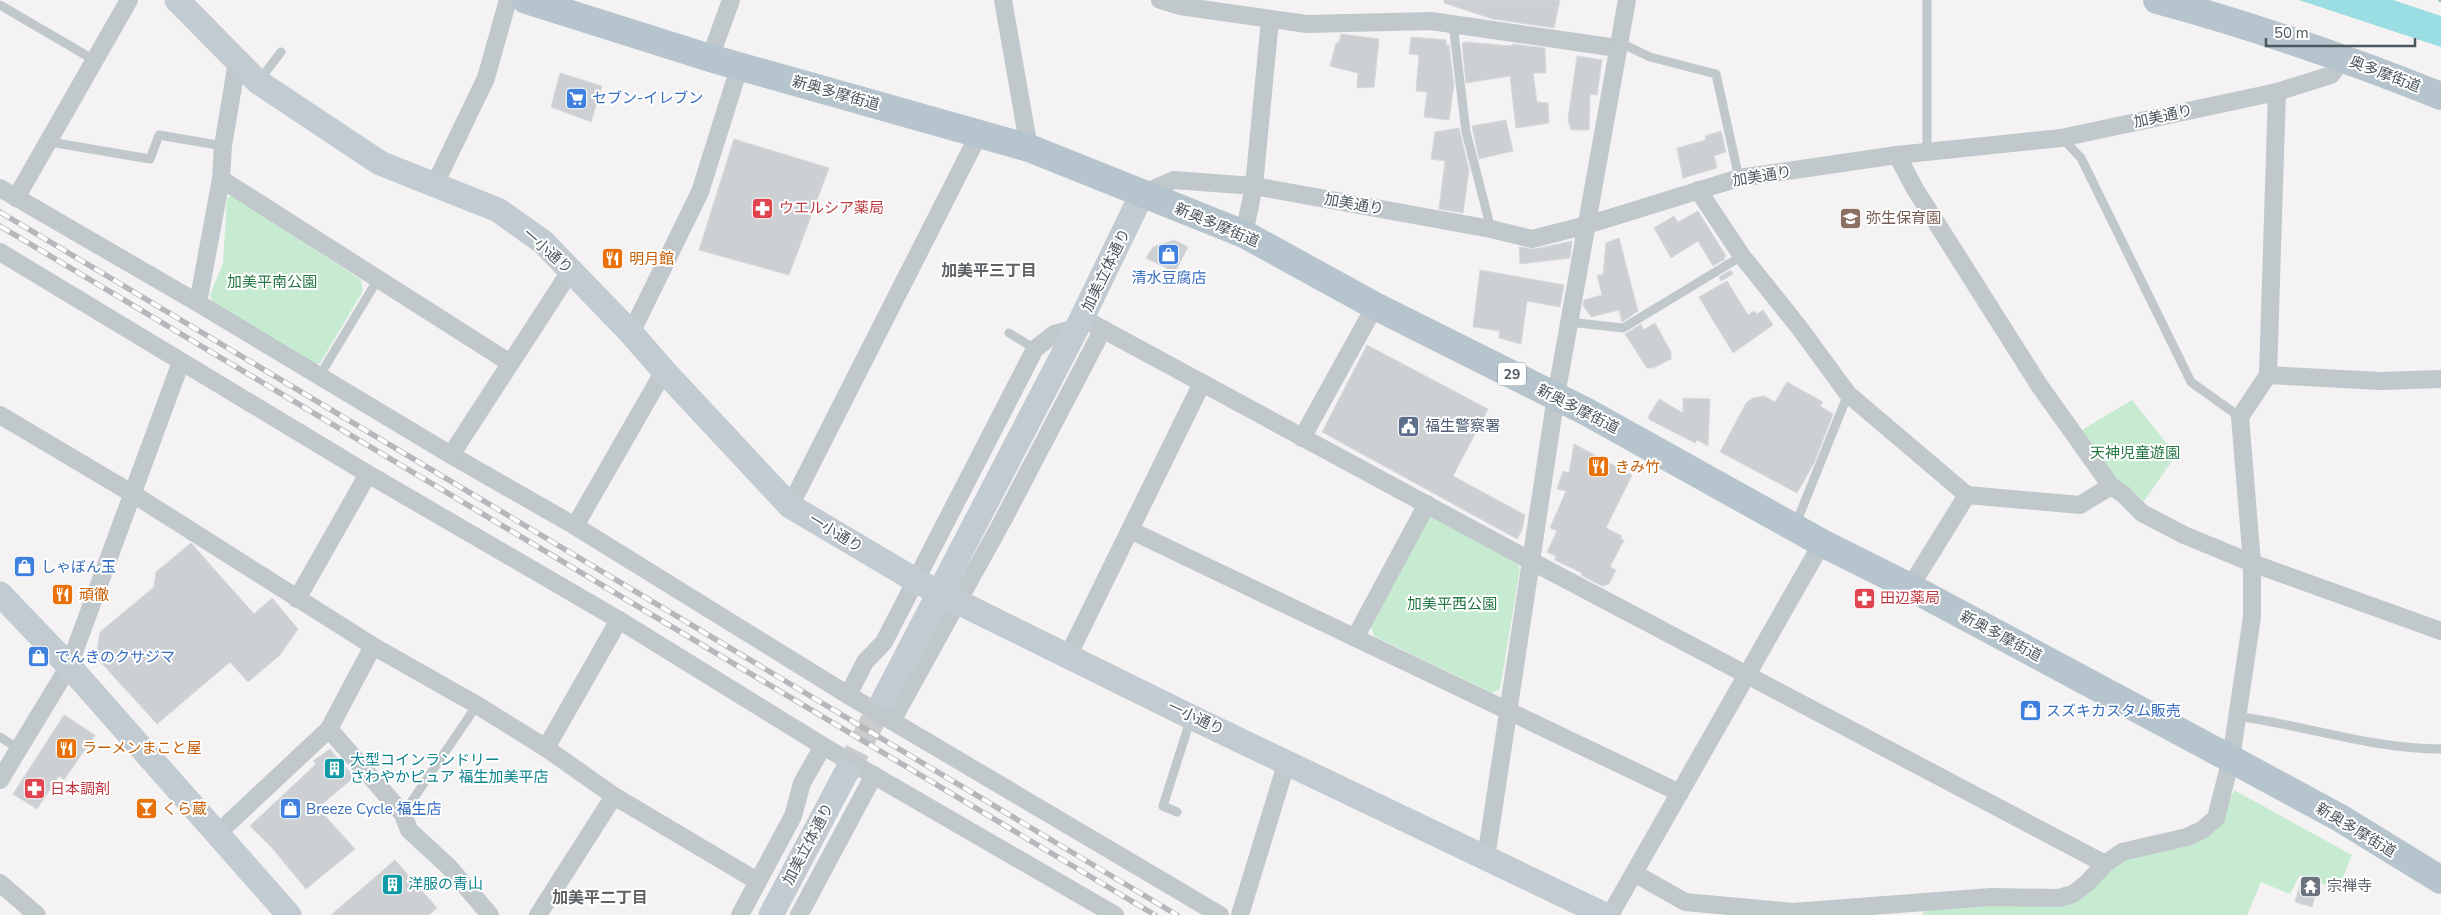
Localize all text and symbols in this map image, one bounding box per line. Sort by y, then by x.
scale bar [2266,15,2415,47]
text: 50 m [2274,23,2309,43]
street label: 奥多摩街道 [2346,51,2424,97]
street label: 新奥多摩街道 [790,71,882,115]
supermarket icon: セブン-イレブン [564,86,588,110]
place label: セブン-イレブン [592,88,703,108]
street label: 加美通り [2132,100,2194,132]
street label: 加美通り [1731,161,1793,191]
street label: 加美通り [1323,189,1385,219]
pharmacy icon: ウエルシア薬局 [751,196,775,220]
place label: ウエルシア薬局 [779,198,884,218]
street label: 新奥多摩街道 [1172,198,1262,252]
school or university icon: 弥生保育園 [1838,206,1862,230]
place label: 弥生保育園 [1866,208,1941,228]
street label: 一小通り [519,224,577,278]
street label: 加美立体通り [1077,225,1135,315]
shop icon: 清水豆腐店 [1157,243,1181,267]
restaurant icon: 明月館 [601,247,625,271]
place label: 明月館 [629,249,674,269]
district label: 加美平三丁目 [941,260,1037,282]
place label: 清水豆腐店 [1131,268,1207,288]
park label: 加美平南公園 [227,272,317,292]
road number: 29 [1498,362,1526,386]
street label: 新奥多摩街道 [1533,380,1623,438]
public building icon: 福生警察署 [1397,414,1421,438]
place label: 福生警察署 [1425,416,1500,436]
park label: 天神児童遊園 [2090,443,2180,463]
restaurant icon: きみ竹 [1587,455,1611,479]
place label: きみ竹 [1615,457,1660,477]
street label: 一小通り [805,509,867,557]
shop icon: しゃぼん玉 [13,555,37,579]
place label: しゃぼん玉 [41,557,116,577]
restaurant icon: 頑徹 [51,583,75,607]
place label: 頑徹 [79,585,109,605]
pharmacy icon: 田辺薬局 [1852,586,1876,610]
place label: 田辺薬局 [1880,588,1940,608]
park label: 加美平西公園 [1407,594,1497,614]
street label: 新奥多摩街道 [1957,606,2045,666]
shop icon: でんきのクサジマ [27,645,51,669]
place label: でんきのクサジマ [55,647,175,667]
street label: 一小通り [1165,696,1227,740]
shop icon: スズキカスタム販売 [2018,699,2042,723]
place label: スズキカスタム販売 [2046,701,2181,721]
restaurant icon: ラーメンまこと屋 [54,736,78,760]
place label: ラーメンまこと屋 [82,738,201,758]
place label: 大型コインランドリー さわやかピュア 福生加美平店 [350,750,549,787]
building icon: 大型コインランドリー さわやかピュア 福生加美平店 [322,757,346,781]
pharmacy icon: 日本調剤 [22,777,46,801]
place label: 日本調剤 [50,779,110,799]
bar icon: くら蔵 [134,797,158,821]
shop icon: Breeze Cycle 福生店 [278,797,302,821]
street label: 新奥多摩街道 [2312,798,2400,862]
place label: くら蔵 [162,799,207,819]
place label: Breeze Cycle 福生店 [306,799,441,819]
street label: 加美立体通り [778,800,838,888]
building icon: 洋服の青山 [380,872,404,896]
place label: 洋服の青山 [408,874,483,894]
temple icon: 宗禅寺 [2299,874,2323,898]
place label: 宗禅寺 [2327,876,2372,896]
district label: 加美平二丁目 [552,887,648,909]

